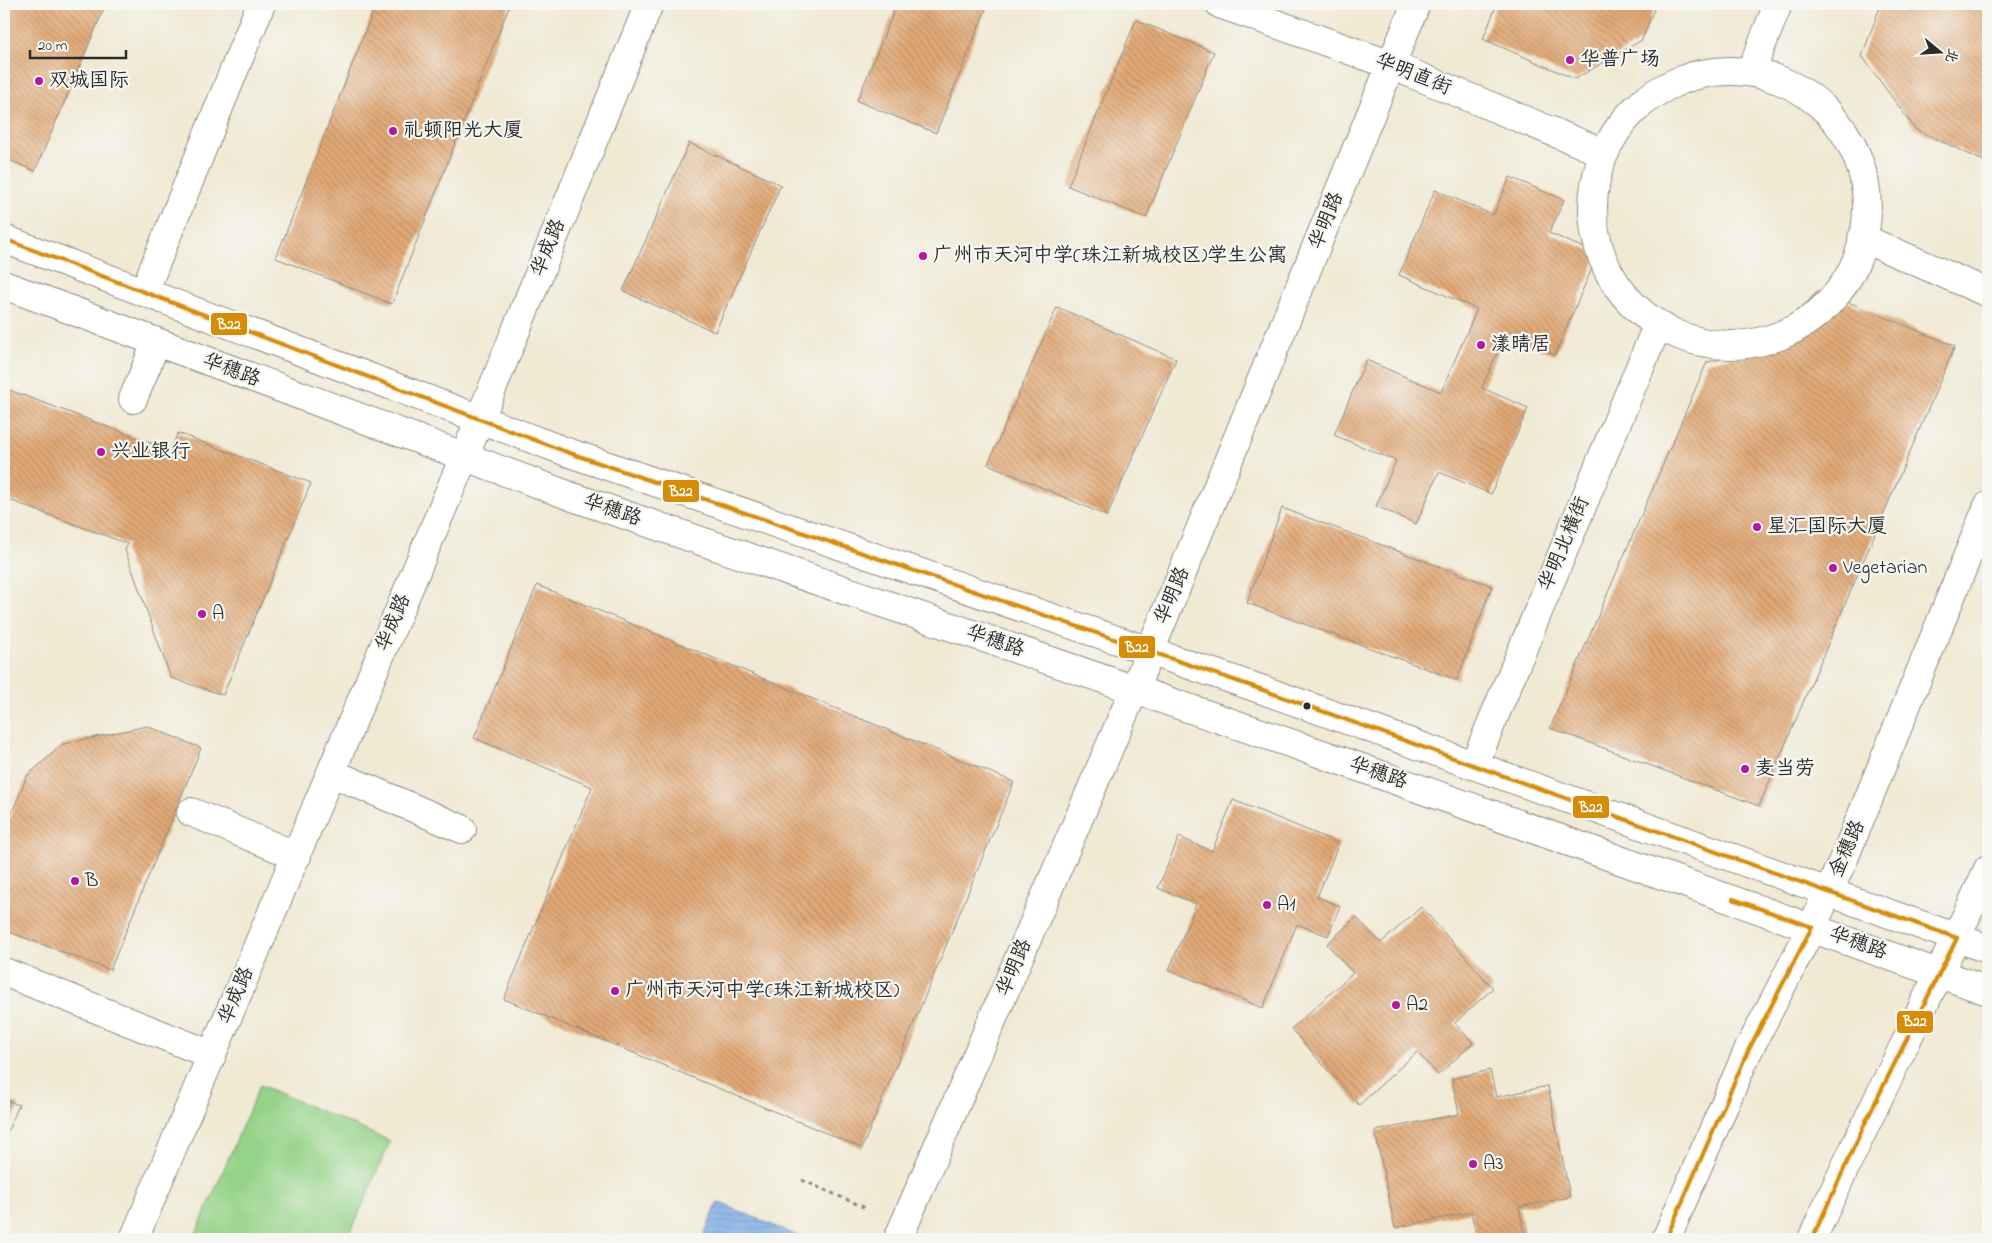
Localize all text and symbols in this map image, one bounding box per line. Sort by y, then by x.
scale bar [30,28,126,60]
north arrow [1914,28,1964,78]
text: 20 m [38,35,68,57]
place label: 华普广场 [1580,46,1660,75]
text: 北 [1939,46,1963,65]
street label: 华明直街 [1370,47,1456,103]
marker: 华普广场 [1564,54,1576,66]
place label: 双城国际 [49,67,129,96]
marker: 双城国际 [33,75,45,87]
place label: 礼顿阳光大厦 [403,117,523,146]
marker: 礼顿阳光大厦 [387,125,399,137]
street label: 华明路 [1302,187,1352,254]
street label: 华成路 [524,214,574,281]
place label: 广州市天河中学(珠江新城校区)学生公寓 [933,242,1287,271]
marker: 广州市天河中学(珠江新城校区)学生公寓 [917,250,929,262]
line badge: B22 [210,312,248,336]
text: B22 [216,315,241,336]
place label: 漾晴居 [1491,331,1551,360]
marker: 漾晴居 [1475,339,1487,351]
street label: 华穗路 [198,347,265,396]
place label: 兴业银行 [111,438,191,467]
marker: 兴业银行 [95,446,107,458]
line badge: B22 [662,479,700,503]
text: B22 [668,482,693,503]
street label: 华穗路 [579,488,646,535]
street label: 华明北橫街 [1532,492,1598,596]
place label: 星汇国际大厦 [1767,513,1887,542]
marker: 星汇国际大厦 [1751,521,1763,533]
place label: Vegetarian [1842,554,1927,584]
street label: 华明路 [1148,562,1198,629]
marker: Vegetarian [1827,562,1839,574]
street label: 华成路 [369,589,419,656]
place label: A [212,600,224,629]
marker: A [196,608,208,620]
street label: 华穗路 [962,619,1029,666]
line badge: B22 [1118,635,1156,659]
text: B22 [1124,638,1149,659]
unlabelled marker [1302,701,1312,711]
street label: 华穗路 [1345,751,1412,798]
place label: 麦当劳 [1755,755,1815,784]
marker: 麦当劳 [1739,763,1751,775]
line badge: B22 [1572,795,1610,819]
text: B22 [1578,798,1603,819]
street label: 金穗路 [1823,815,1874,882]
place label: B [84,867,98,896]
marker: B [69,875,81,887]
place label: A1 [1277,891,1296,920]
marker: A1 [1261,899,1273,911]
street label: 华穗路 [1825,920,1892,968]
street label: 华明路 [990,934,1040,1001]
street label: 华成路 [212,962,262,1029]
place label: 广州市天河中学(珠江新城校区) [625,977,899,1006]
marker: 广州市天河中学(珠江新城校区) [609,985,621,997]
place label: A2 [1406,991,1428,1020]
marker: A2 [1390,999,1402,1011]
line badge: B22 [1896,1010,1934,1034]
text: B22 [1902,1012,1927,1033]
place label: A3 [1483,1150,1504,1179]
marker: A3 [1467,1158,1479,1170]

